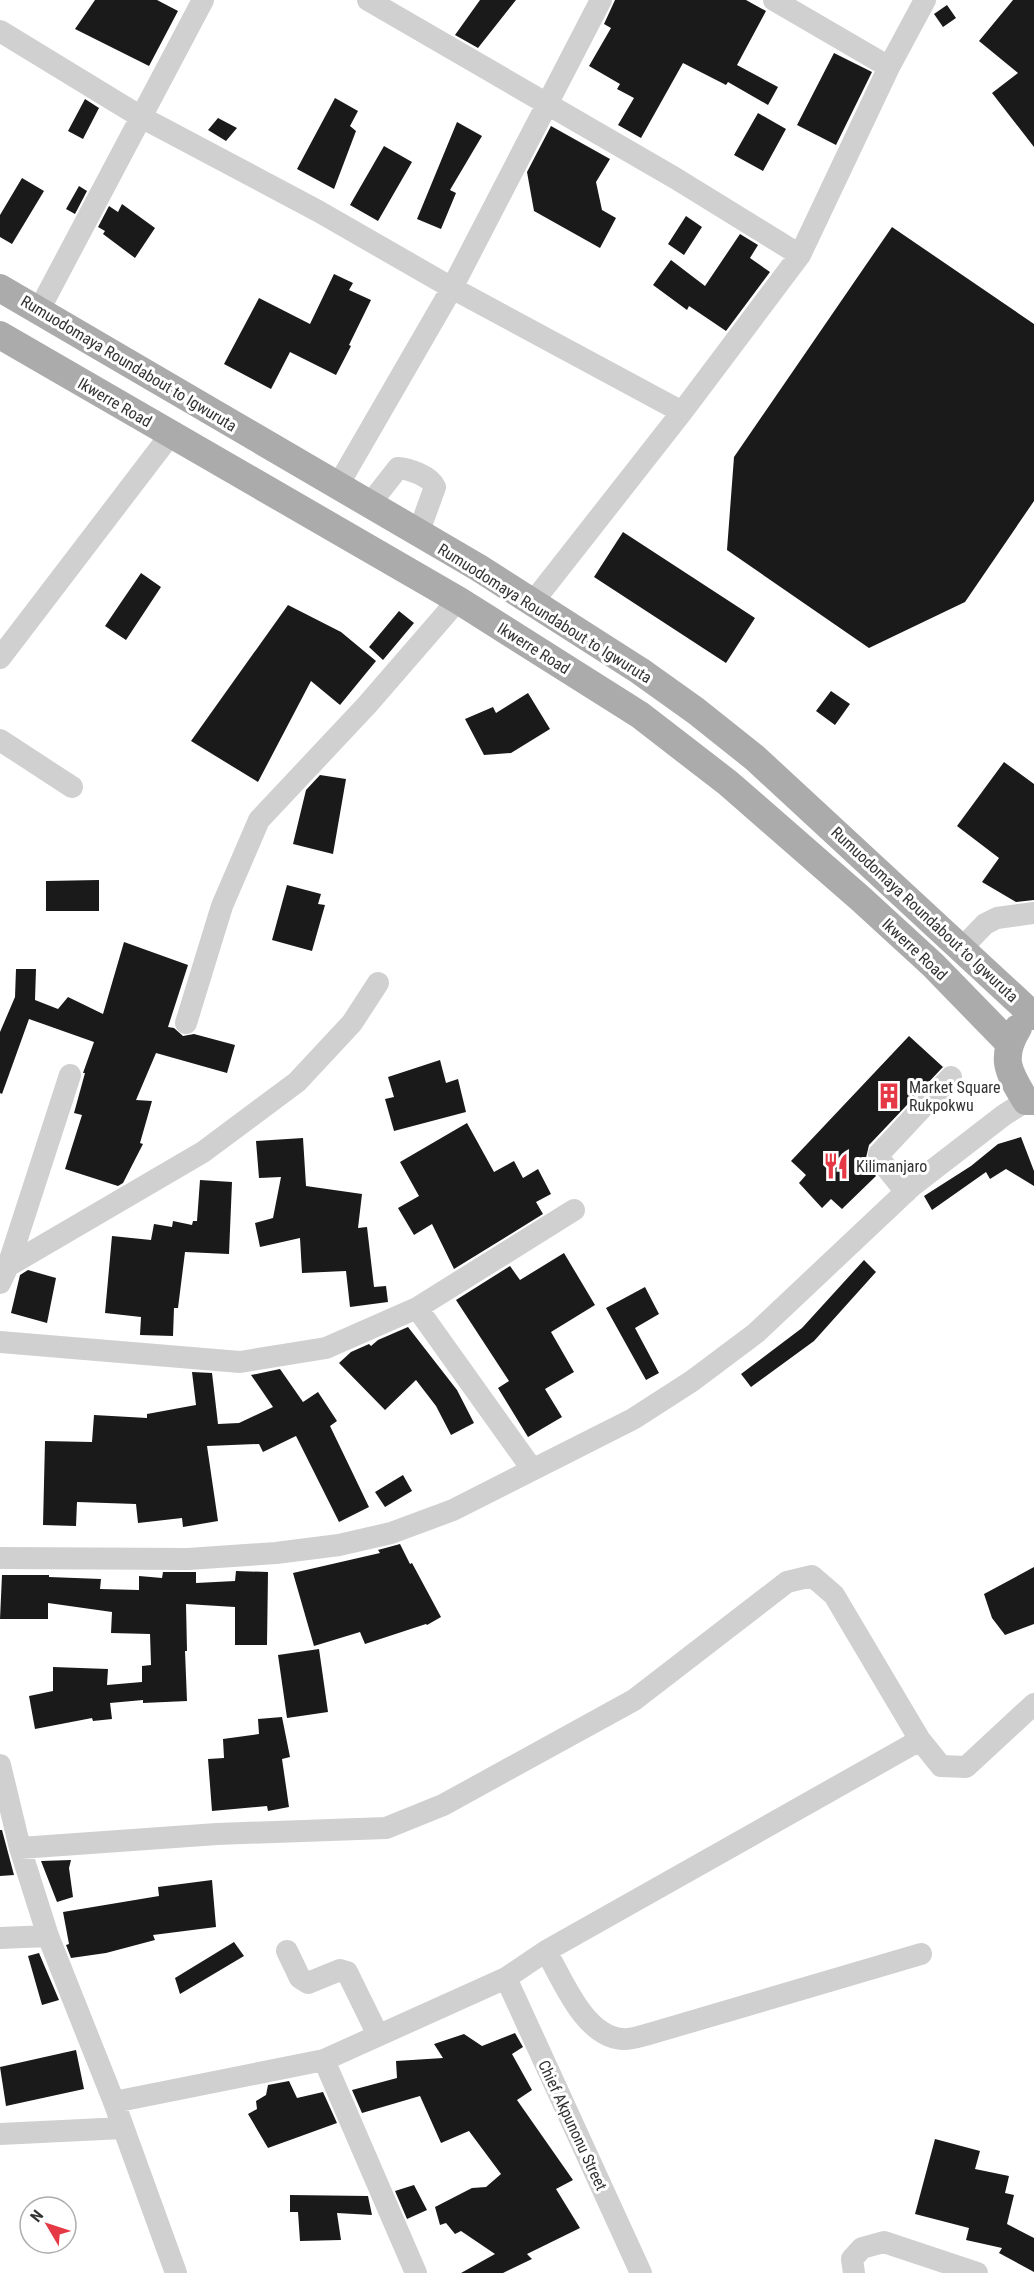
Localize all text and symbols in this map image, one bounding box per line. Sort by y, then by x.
street label: Rumuodomaya Roundabout to Igwuruta [17,291,240,436]
street label: Ikwerre Road [74,374,155,431]
street label: Rumuodomaya Roundabout to Igwuruta [434,540,655,687]
street label: Ikwerre Road [494,619,574,678]
street label: Rumuodomaya Roundabout to Igwuruta [827,823,1022,1006]
street label: Ikwerre Road [878,914,951,984]
place label: Market Square Rukpokwu [909,1078,1001,1115]
building icon: Market Square Rukpokwu [874,1081,904,1111]
restaurant icon: Kilimanjaro [821,1151,851,1181]
place label: Kilimanjaro [856,1157,927,1176]
street label: Chief Akpunonu Street [534,2057,611,2193]
north arrow [18,2195,78,2255]
text: N [26,2206,47,2226]

